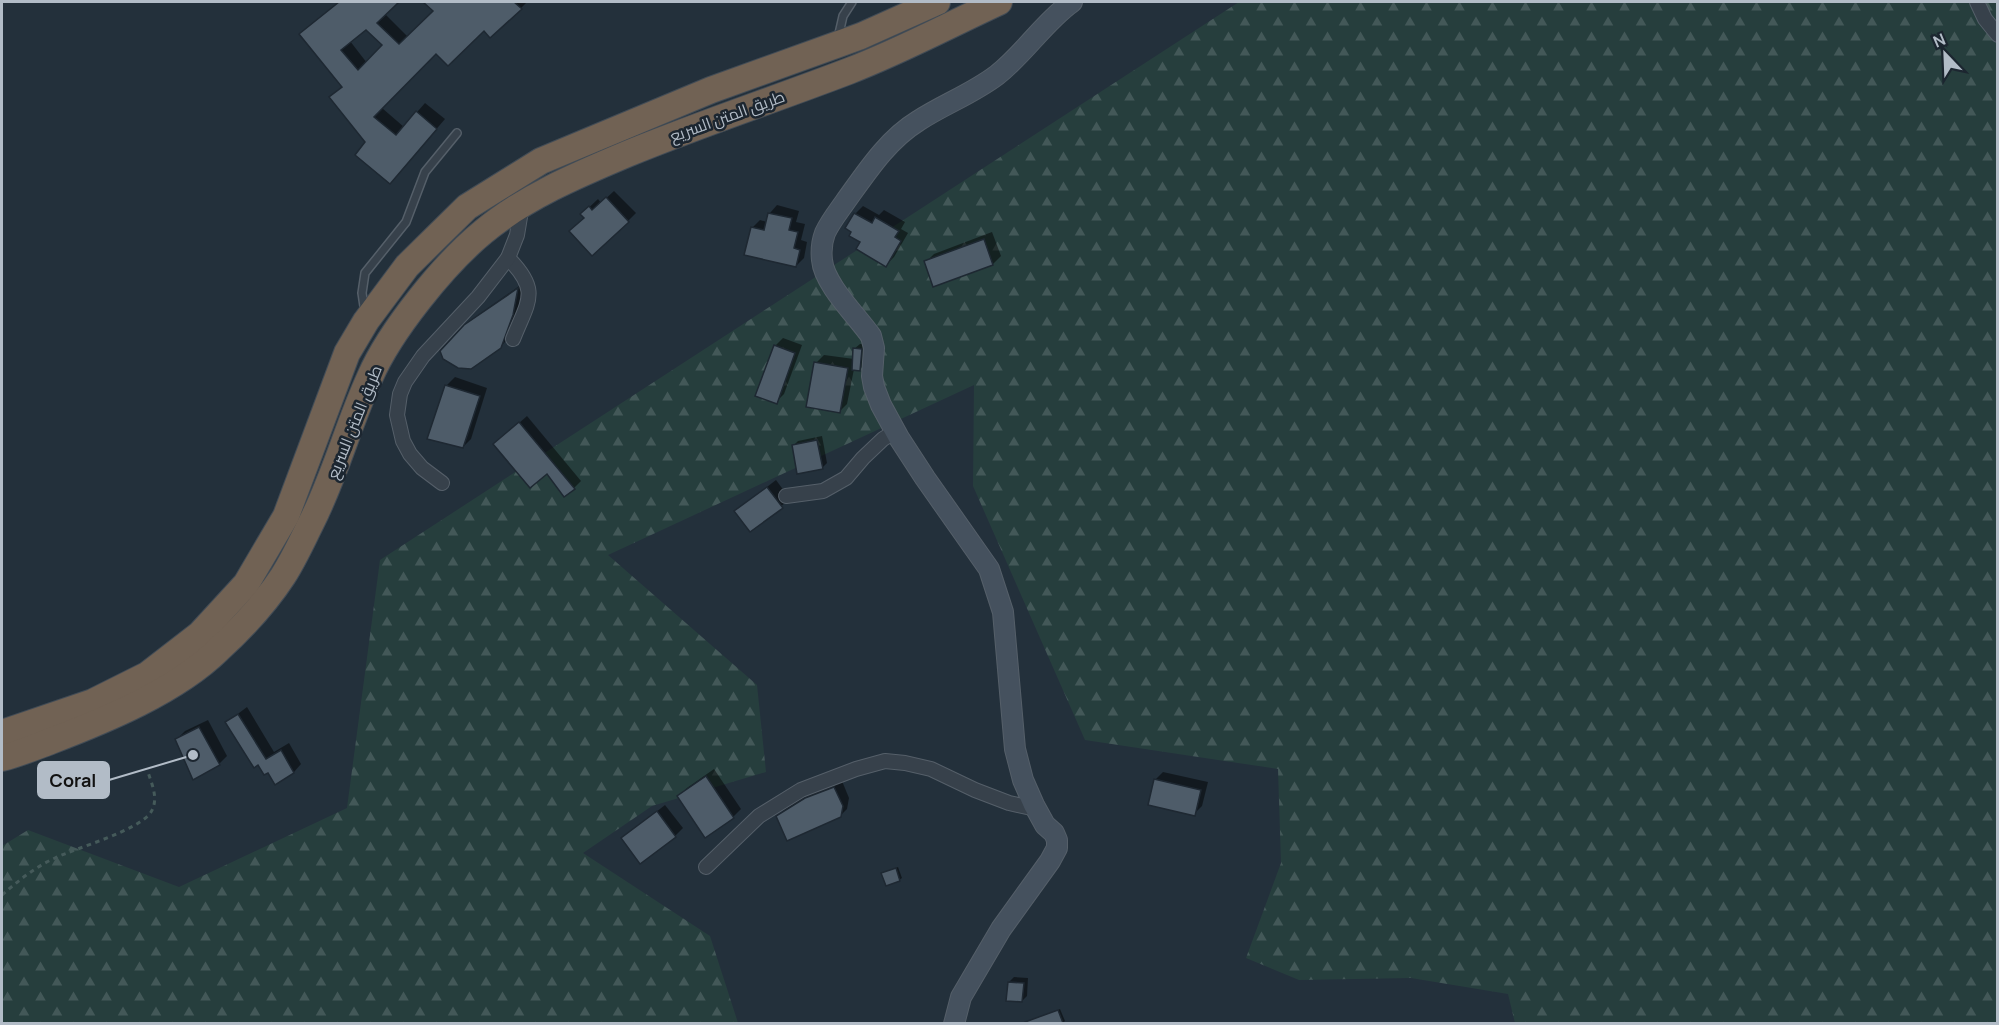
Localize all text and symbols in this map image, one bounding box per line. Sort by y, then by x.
north arrow [1915,24,1975,84]
text: N [1930,28,1949,53]
street label: طريق المتن السريع [666,85,788,148]
street label: طريق المتن السريع [321,362,388,483]
callout: Coral [38,762,109,798]
text: Coral [50,768,96,792]

